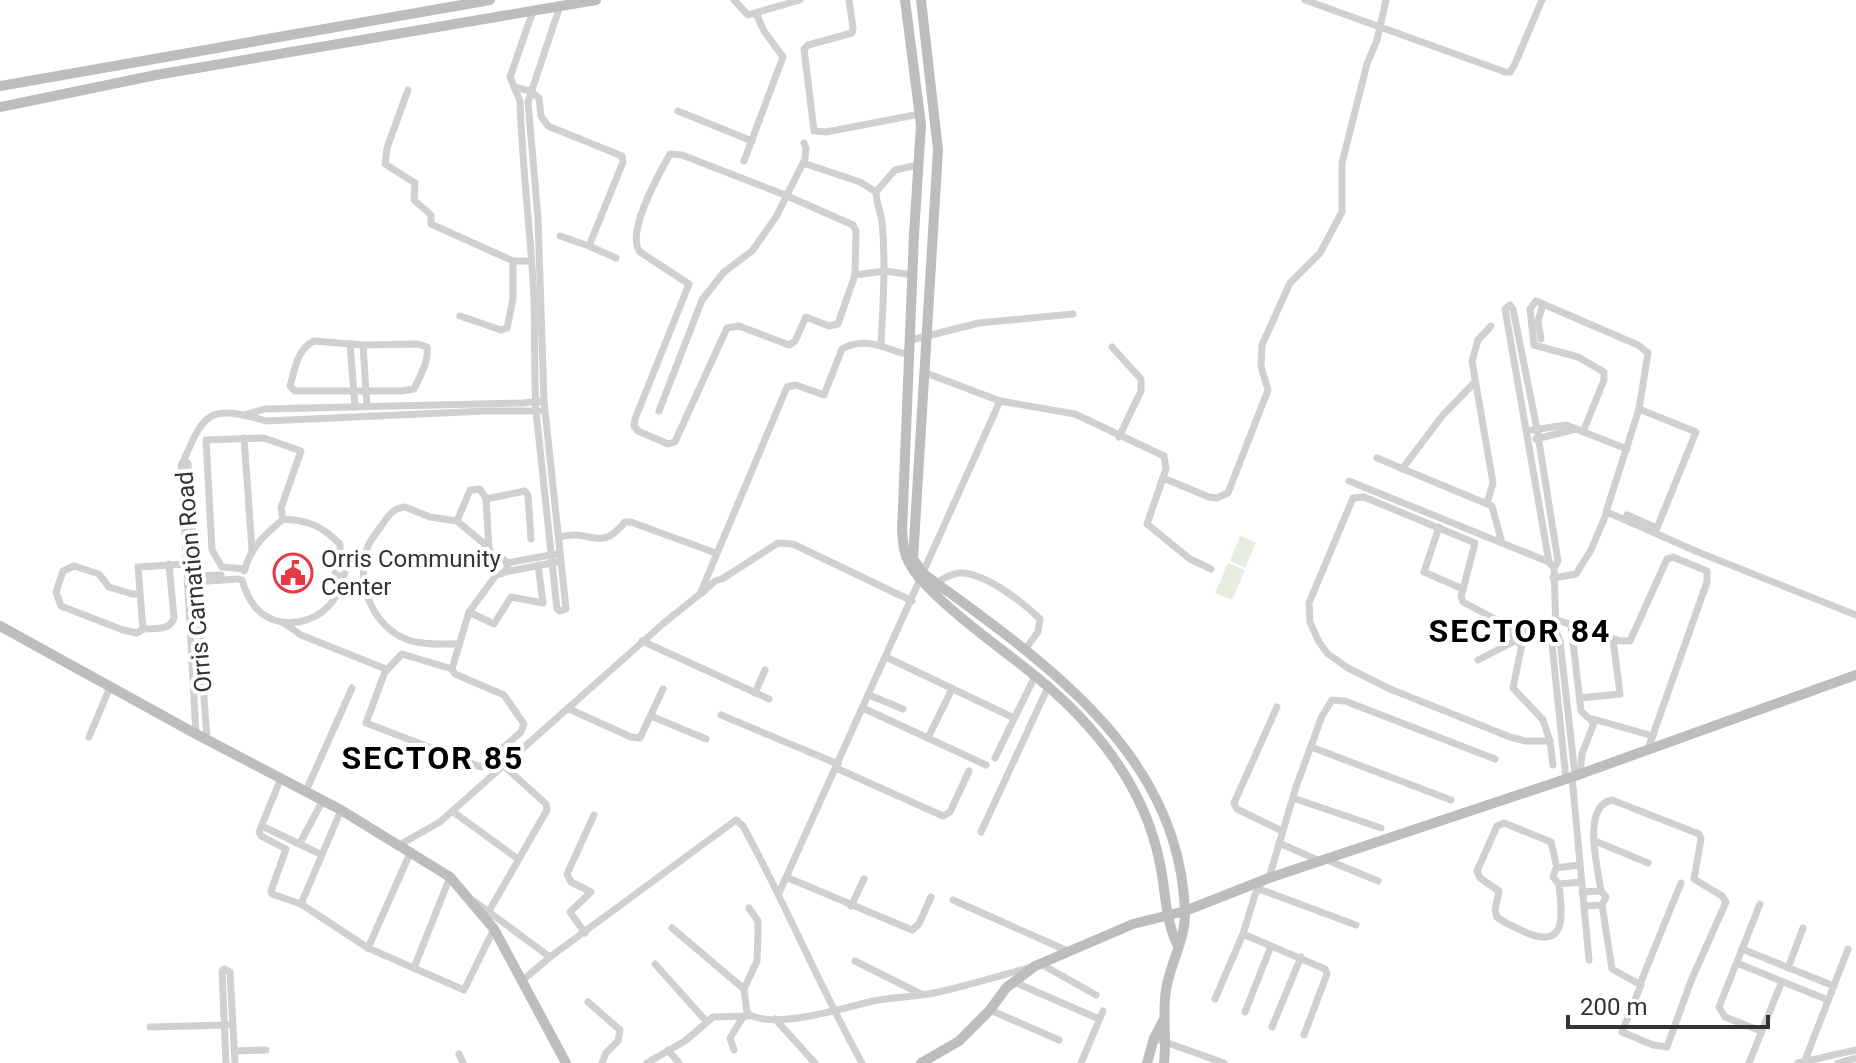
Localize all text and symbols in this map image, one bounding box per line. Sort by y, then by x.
street label: Orris Carnation Road [170,470,218,694]
place label: Orris Community Center [321,545,502,601]
public building icon: Orris Community Center [272,552,314,594]
district label: SECTOR 84 [1429,612,1611,650]
district label: SECTOR 85 [342,739,524,777]
scale bar [1568,979,1768,1029]
text: 200 m [1580,993,1647,1021]

